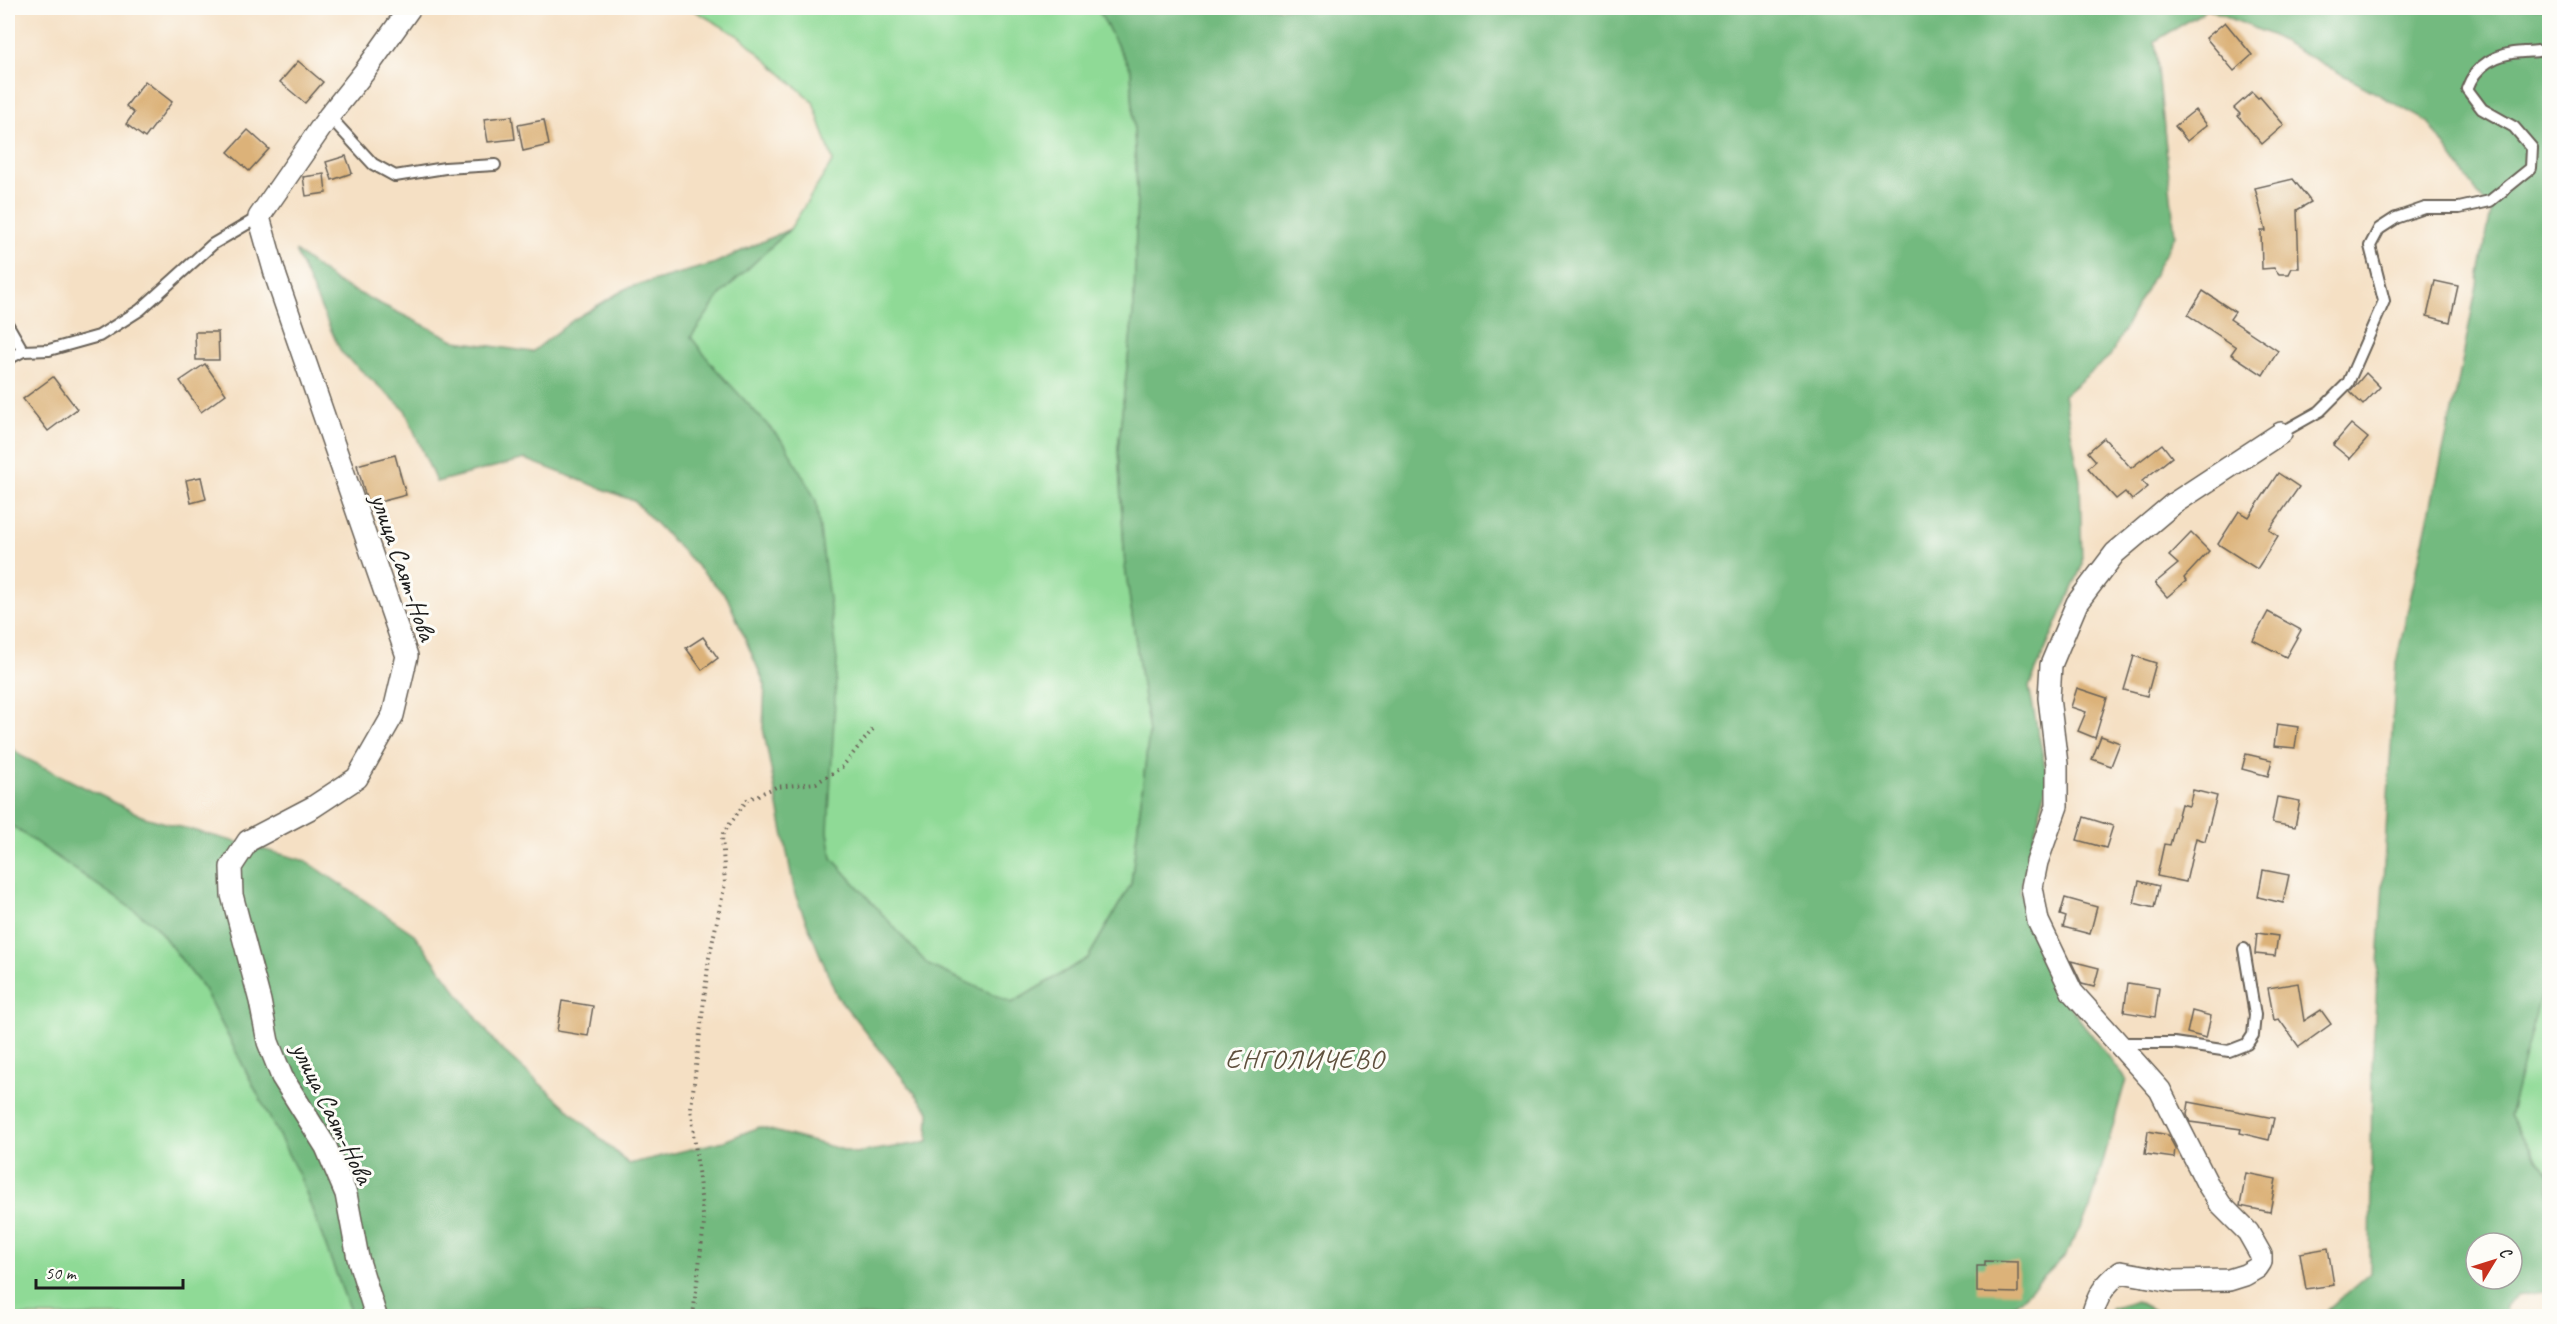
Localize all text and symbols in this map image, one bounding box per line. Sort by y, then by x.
street label: улица Саят-Нова [362,487,445,647]
street label: улица Саят-Нова [283,1035,382,1191]
district label: ЕНГОЛИЧЕВО [1225,1042,1386,1076]
north arrow [2464,1231,2524,1291]
text: С [2495,1243,2517,1263]
scale bar [36,1252,183,1290]
text: 50 m [45,1262,78,1284]

